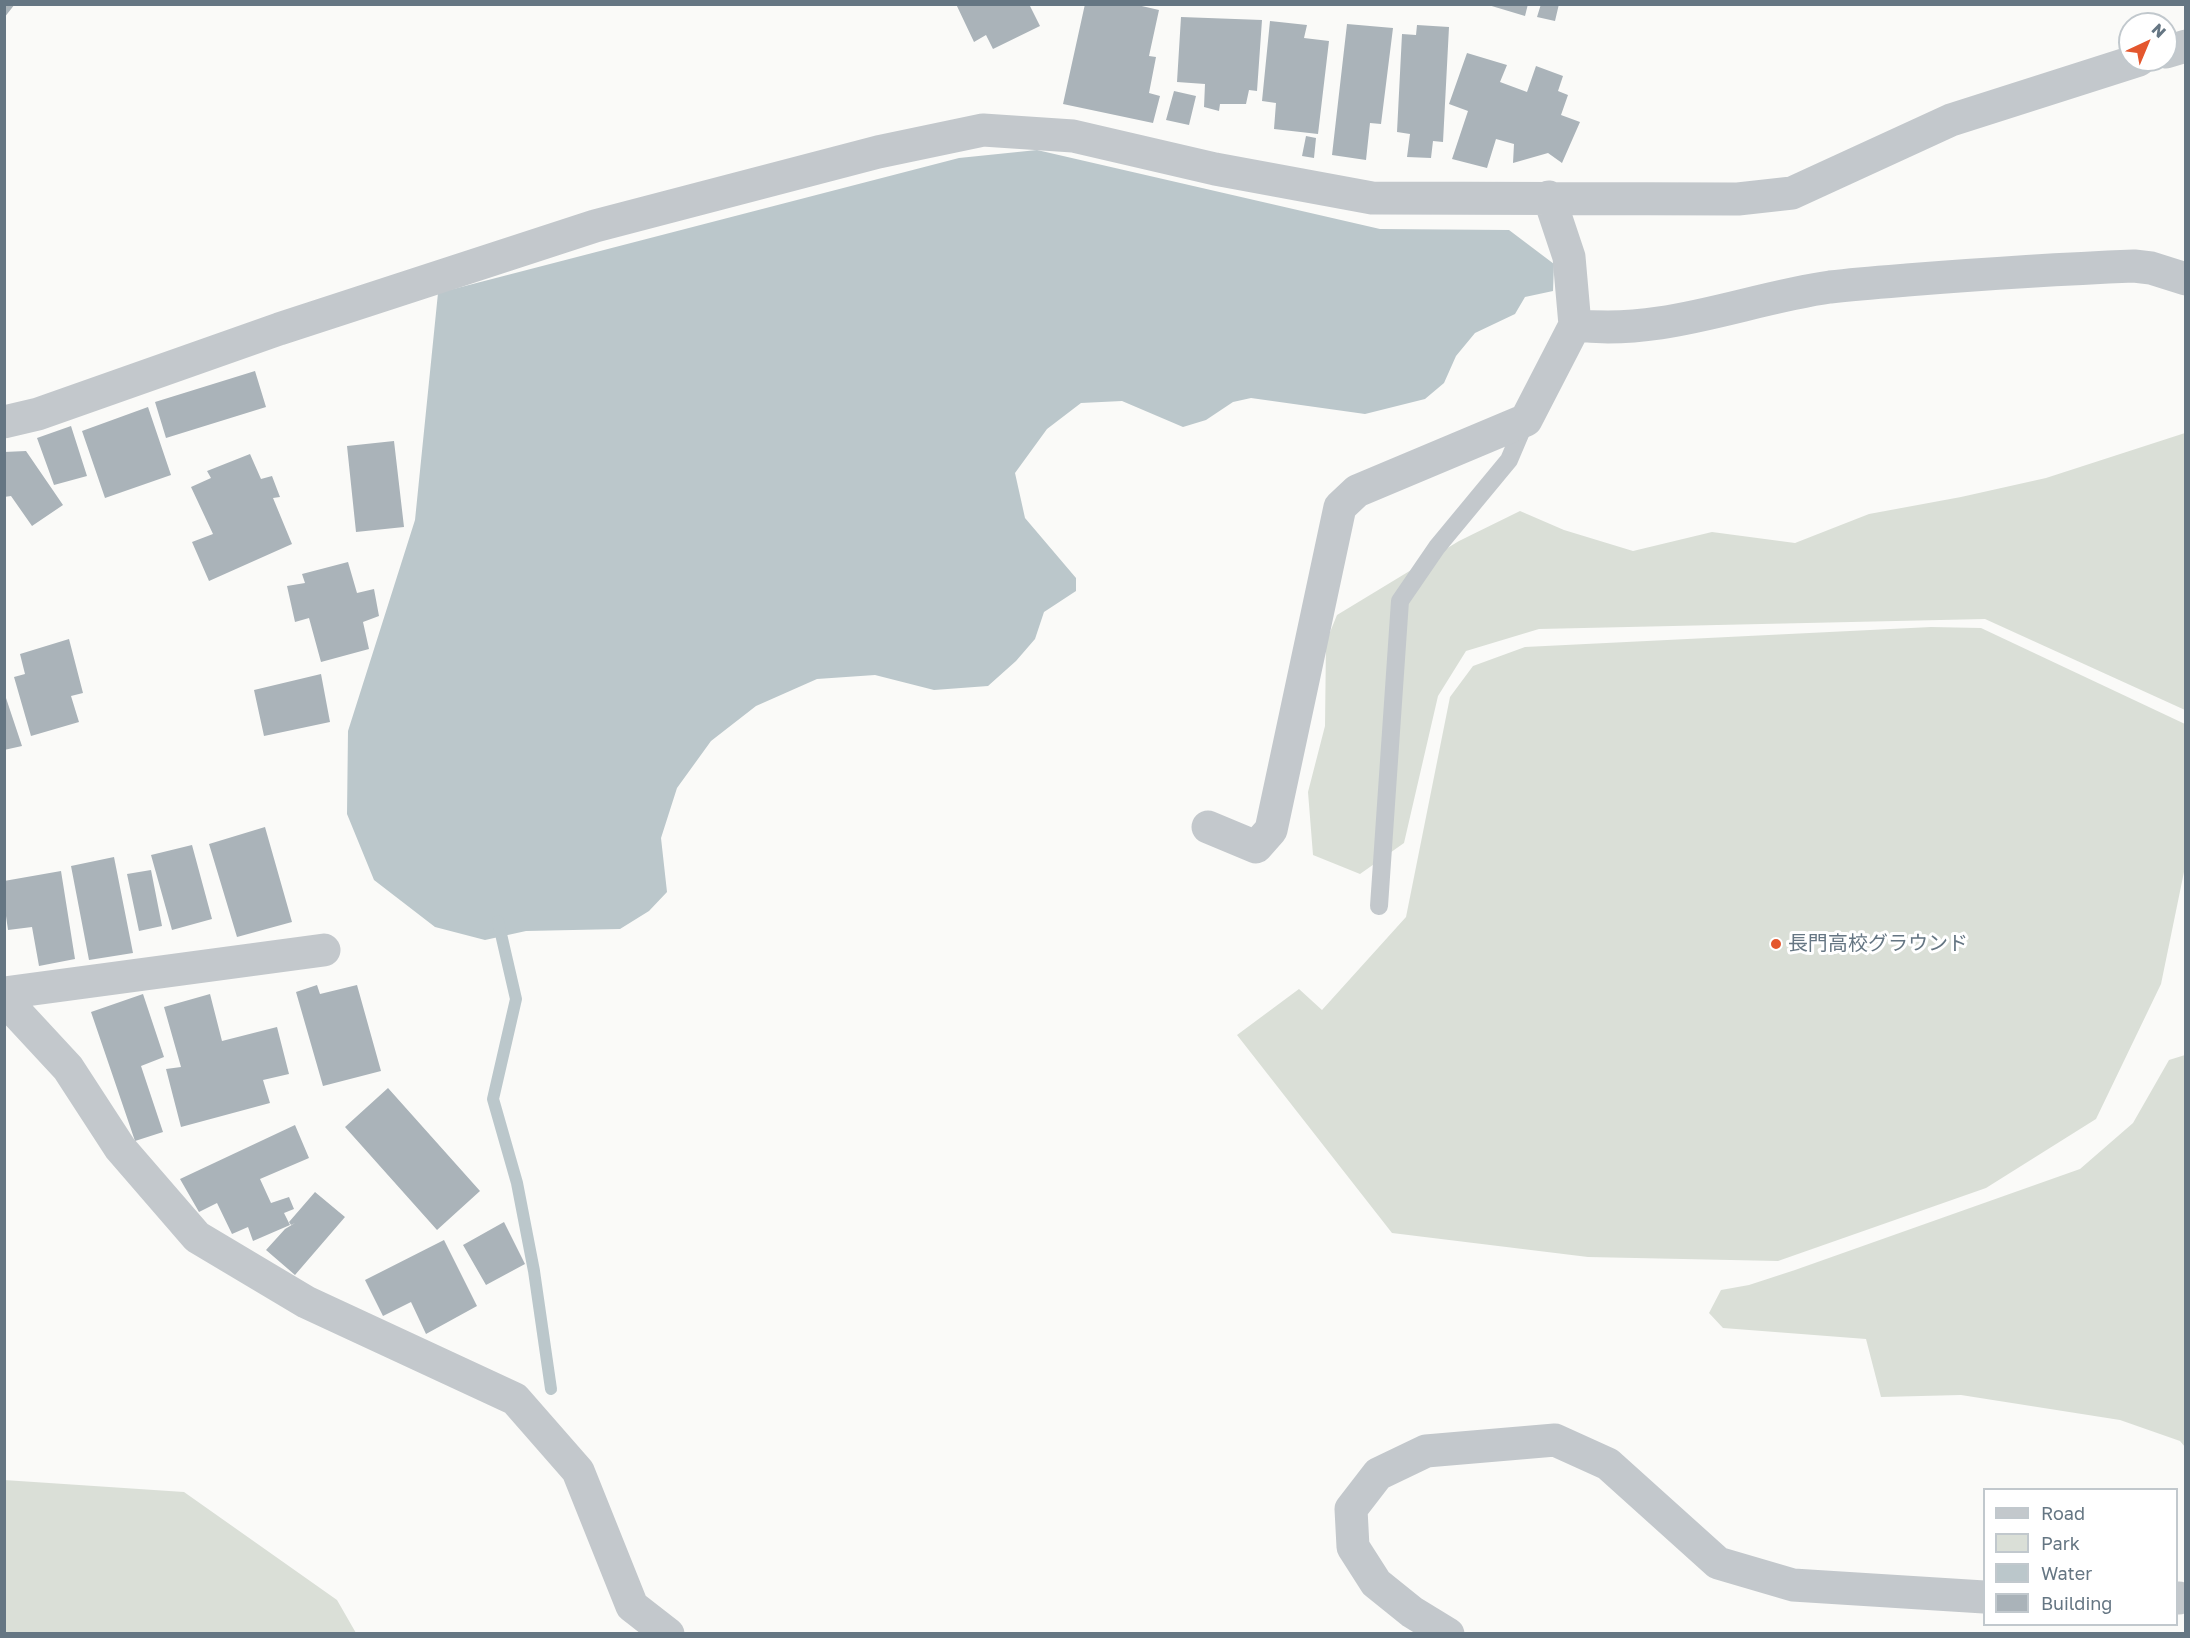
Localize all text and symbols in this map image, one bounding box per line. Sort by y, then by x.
north arrow [2118,12,2178,72]
text: N [2148,19,2170,42]
place label: 長門高校グラウンド [1788,932,1968,956]
marker: 長門高校グラウンド [1769,937,1783,951]
legend [1983,1488,2178,1626]
text: Road [2041,1502,2085,1524]
text: Park [2041,1532,2080,1554]
text: Water [2041,1562,2092,1584]
text: Building [2041,1592,2112,1614]

